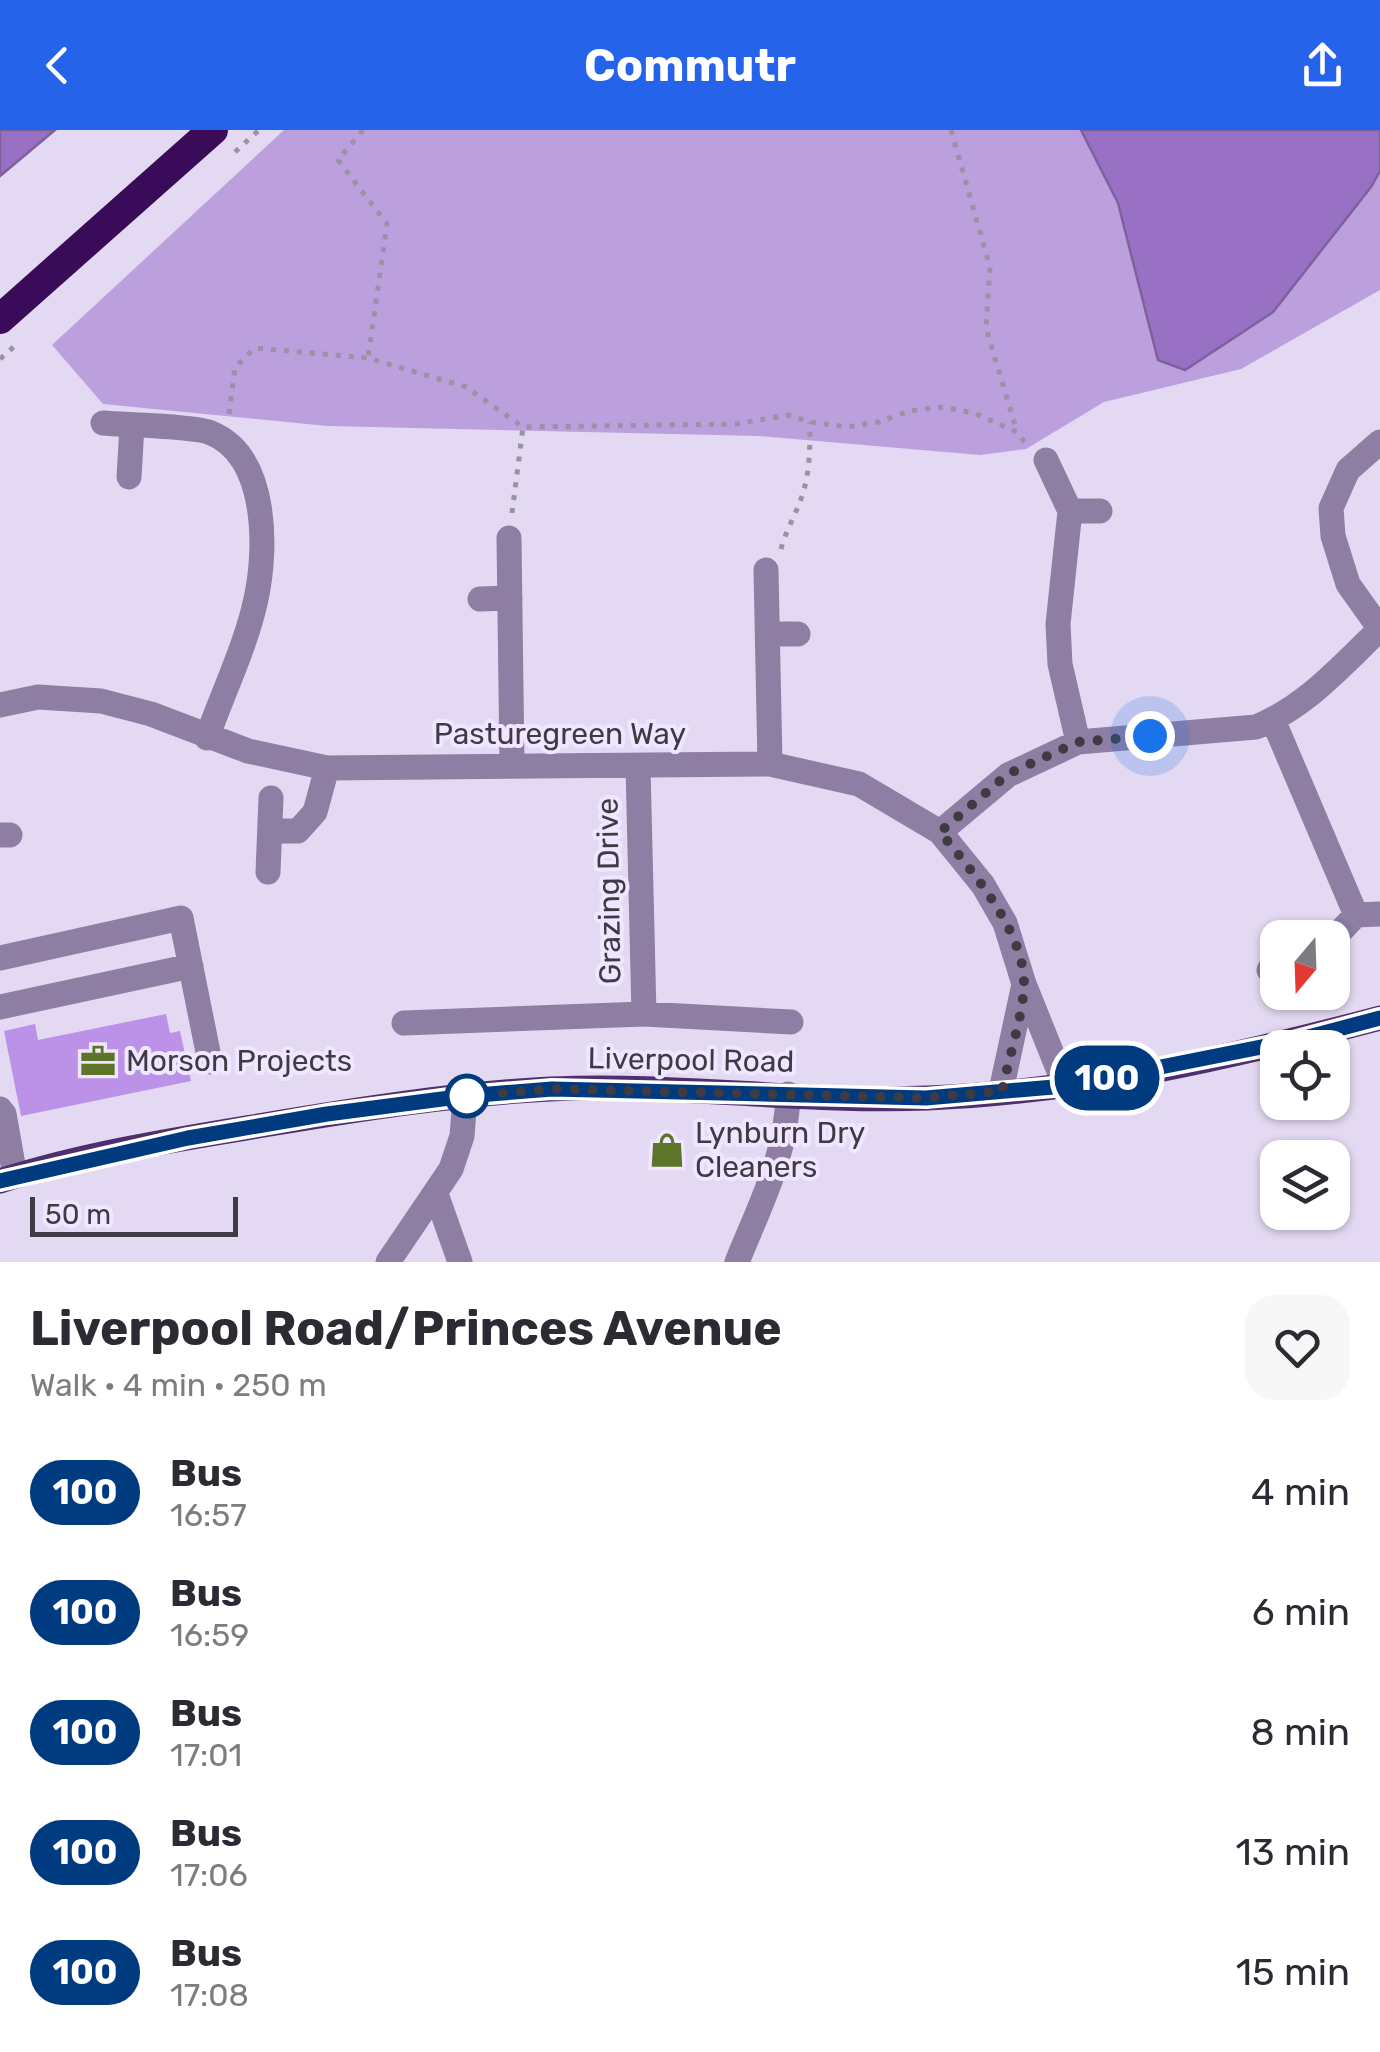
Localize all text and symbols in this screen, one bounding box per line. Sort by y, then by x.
icon: back [30,38,85,93]
icon: share [1295,38,1350,93]
text: Commutr [584,39,796,92]
your location [1125,711,1175,761]
street label: Pasturegreen Way [434,716,686,752]
street label: Grazing Drive [589,798,629,984]
north arrow [1260,920,1350,1010]
map controls [1260,920,1350,1230]
button: locate [1260,1030,1350,1120]
street label: Liverpool Road [587,1040,795,1080]
office icon: Morson Projects [79,1042,117,1080]
place label: Morson Projects [126,1043,352,1079]
line badge: 100 [1050,1046,1164,1110]
text: 100 [1075,1057,1140,1099]
unlabelled marker [446,1075,488,1117]
place label: Lynburn Dry Cleaners [695,1115,865,1185]
shop icon: Lynburn Dry Cleaners [648,1131,686,1169]
button: layers [1260,1140,1350,1230]
scale bar [30,1192,238,1236]
text: 50 m [45,1198,111,1231]
button: heart [1245,1295,1350,1400]
text: Liverpool Road/Princes Avenue [30,1300,782,1357]
text: Walk · 4 min · 250 m [30,1366,327,1404]
text: Bus [170,1450,242,1496]
text: 4 min [1251,1469,1350,1515]
text: 100 [53,1471,118,1513]
text: 16:57 [170,1496,247,1534]
text: Bus [170,1570,242,1616]
text: 6 min [1252,1589,1350,1635]
text: 100 [53,1591,118,1633]
text: 16:59 [170,1616,249,1654]
text: Bus [170,1690,242,1736]
text: 8 min [1251,1709,1350,1755]
text: 100 [53,1711,118,1753]
text: 17:01 [170,1736,242,1774]
text: Bus [170,1810,242,1856]
text: 13 min [1236,1829,1350,1875]
text: 100 [53,1831,118,1873]
text: 17:06 [170,1856,248,1894]
text: Bus [170,1930,242,1976]
text: 15 min [1236,1949,1350,1995]
text: 100 [53,1951,118,1993]
text: 17:08 [170,1976,249,2014]

